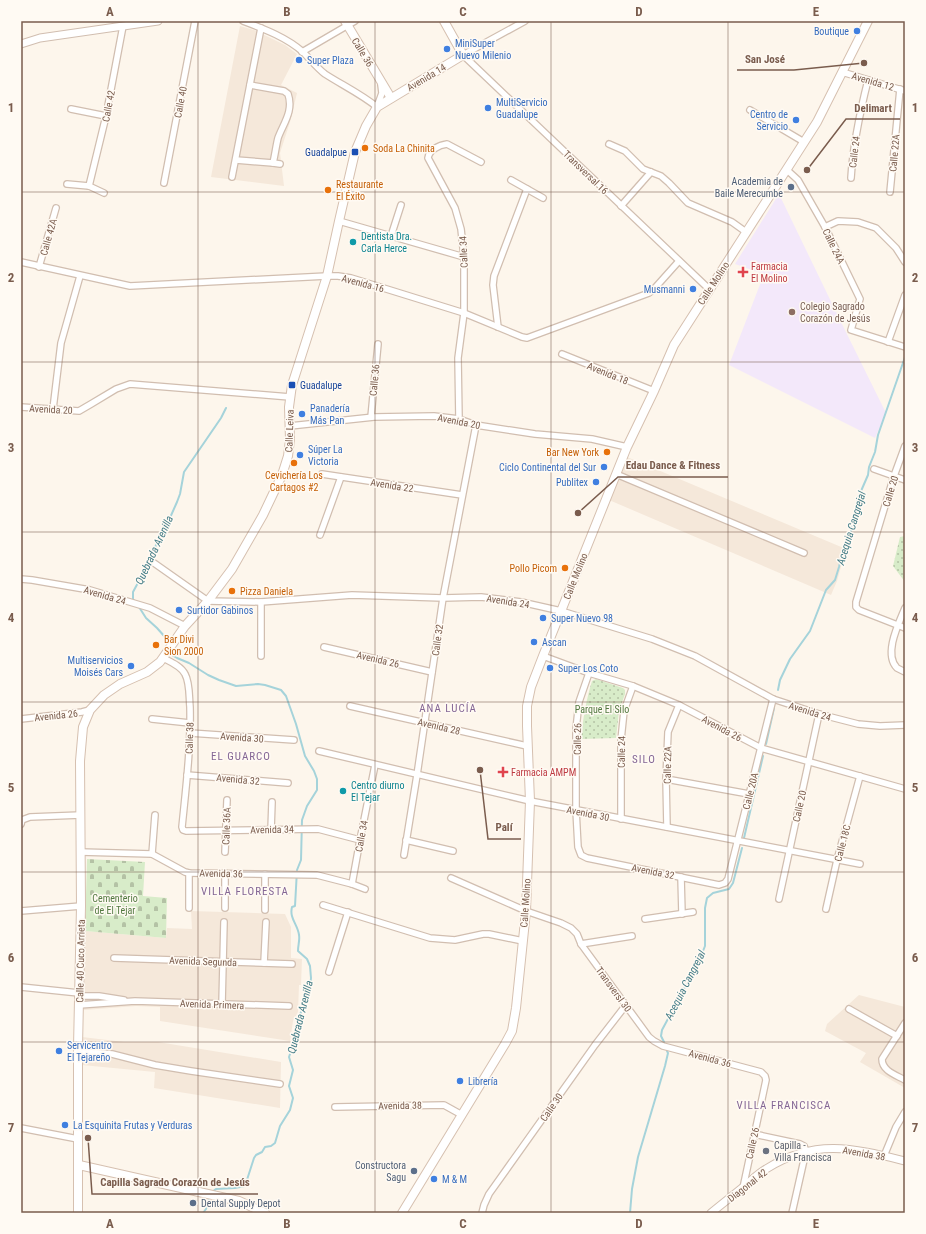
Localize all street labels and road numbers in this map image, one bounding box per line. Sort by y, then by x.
street label: Calle 36 [350,36,376,69]
street label: Avenida 14 [405,61,448,93]
street label: Avenida 12 [850,70,895,93]
street label: Calle 40 [172,85,189,119]
street label: Calle 42 [100,89,117,123]
street label: Calle 22A [887,134,902,172]
street label: Calle 24 [847,135,862,169]
street label: Transversal 16 [561,148,610,196]
street label: Calle 42A [38,217,59,257]
street label: Calle 24A [820,227,847,266]
street label: Calle 34 [457,236,470,268]
street label: Calle Molino [695,260,731,307]
street label: Avenida 16 [340,273,385,294]
street label: Avenida 18 [586,360,630,387]
street label: Calle 36 [368,364,381,396]
street label: Avenida 20 [29,403,73,416]
street label: Calle Leiva [283,409,296,453]
street label: Avenida 20 [437,412,481,431]
street label: Calle 20 [881,474,900,508]
street label: Avenida 22 [370,477,414,494]
street label: Calle Molino [561,551,590,601]
street label: Avenida 24 [82,584,127,607]
street label: Avenida 24 [486,593,530,610]
street label: Calle 32 [430,623,445,657]
street label: Avenida 26 [355,649,400,670]
street label: Avenida 24 [787,700,832,723]
street label: Avenida 26 [34,708,78,723]
street label: Avenida 26 [700,713,744,744]
street label: Avenida 28 [416,716,461,737]
street label: Calle 38 [183,722,196,754]
street label: Calle 26 [572,723,583,755]
street label: Avenida 30 [220,730,264,745]
street label: Calle 24 [616,736,627,768]
street label: Calle 22A [662,746,673,784]
street label: Calle 20A [741,771,760,811]
street label: Avenida 32 [216,772,260,787]
street label: Calle 20 [791,789,808,823]
street label: Avenida 30 [566,804,610,823]
street label: Calle 36A [220,807,233,845]
street label: Calle 34 [353,819,370,853]
street label: Calle 18C [832,823,853,863]
street label: Avenida 34 [250,824,294,835]
street label: Avenida 32 [631,862,675,881]
street label: Avenida 36 [199,868,243,879]
street label: Calle Molino [518,878,533,928]
street label: Calle 40 Cuco Arrieta [74,919,87,1003]
street label: Avenida Segunda [169,955,237,968]
street label: Transversl 30 [594,965,634,1014]
street label: Avenida Primera [180,998,245,1011]
street label: Avenida 36 [687,1048,732,1069]
street label: Calle 30 [538,1091,565,1124]
street label: Avenida 38 [378,1100,422,1111]
street label: Calle 26 [744,1126,761,1160]
street label: Avenida 38 [842,1144,886,1163]
street label: Diagonal 42 [725,1167,769,1204]

